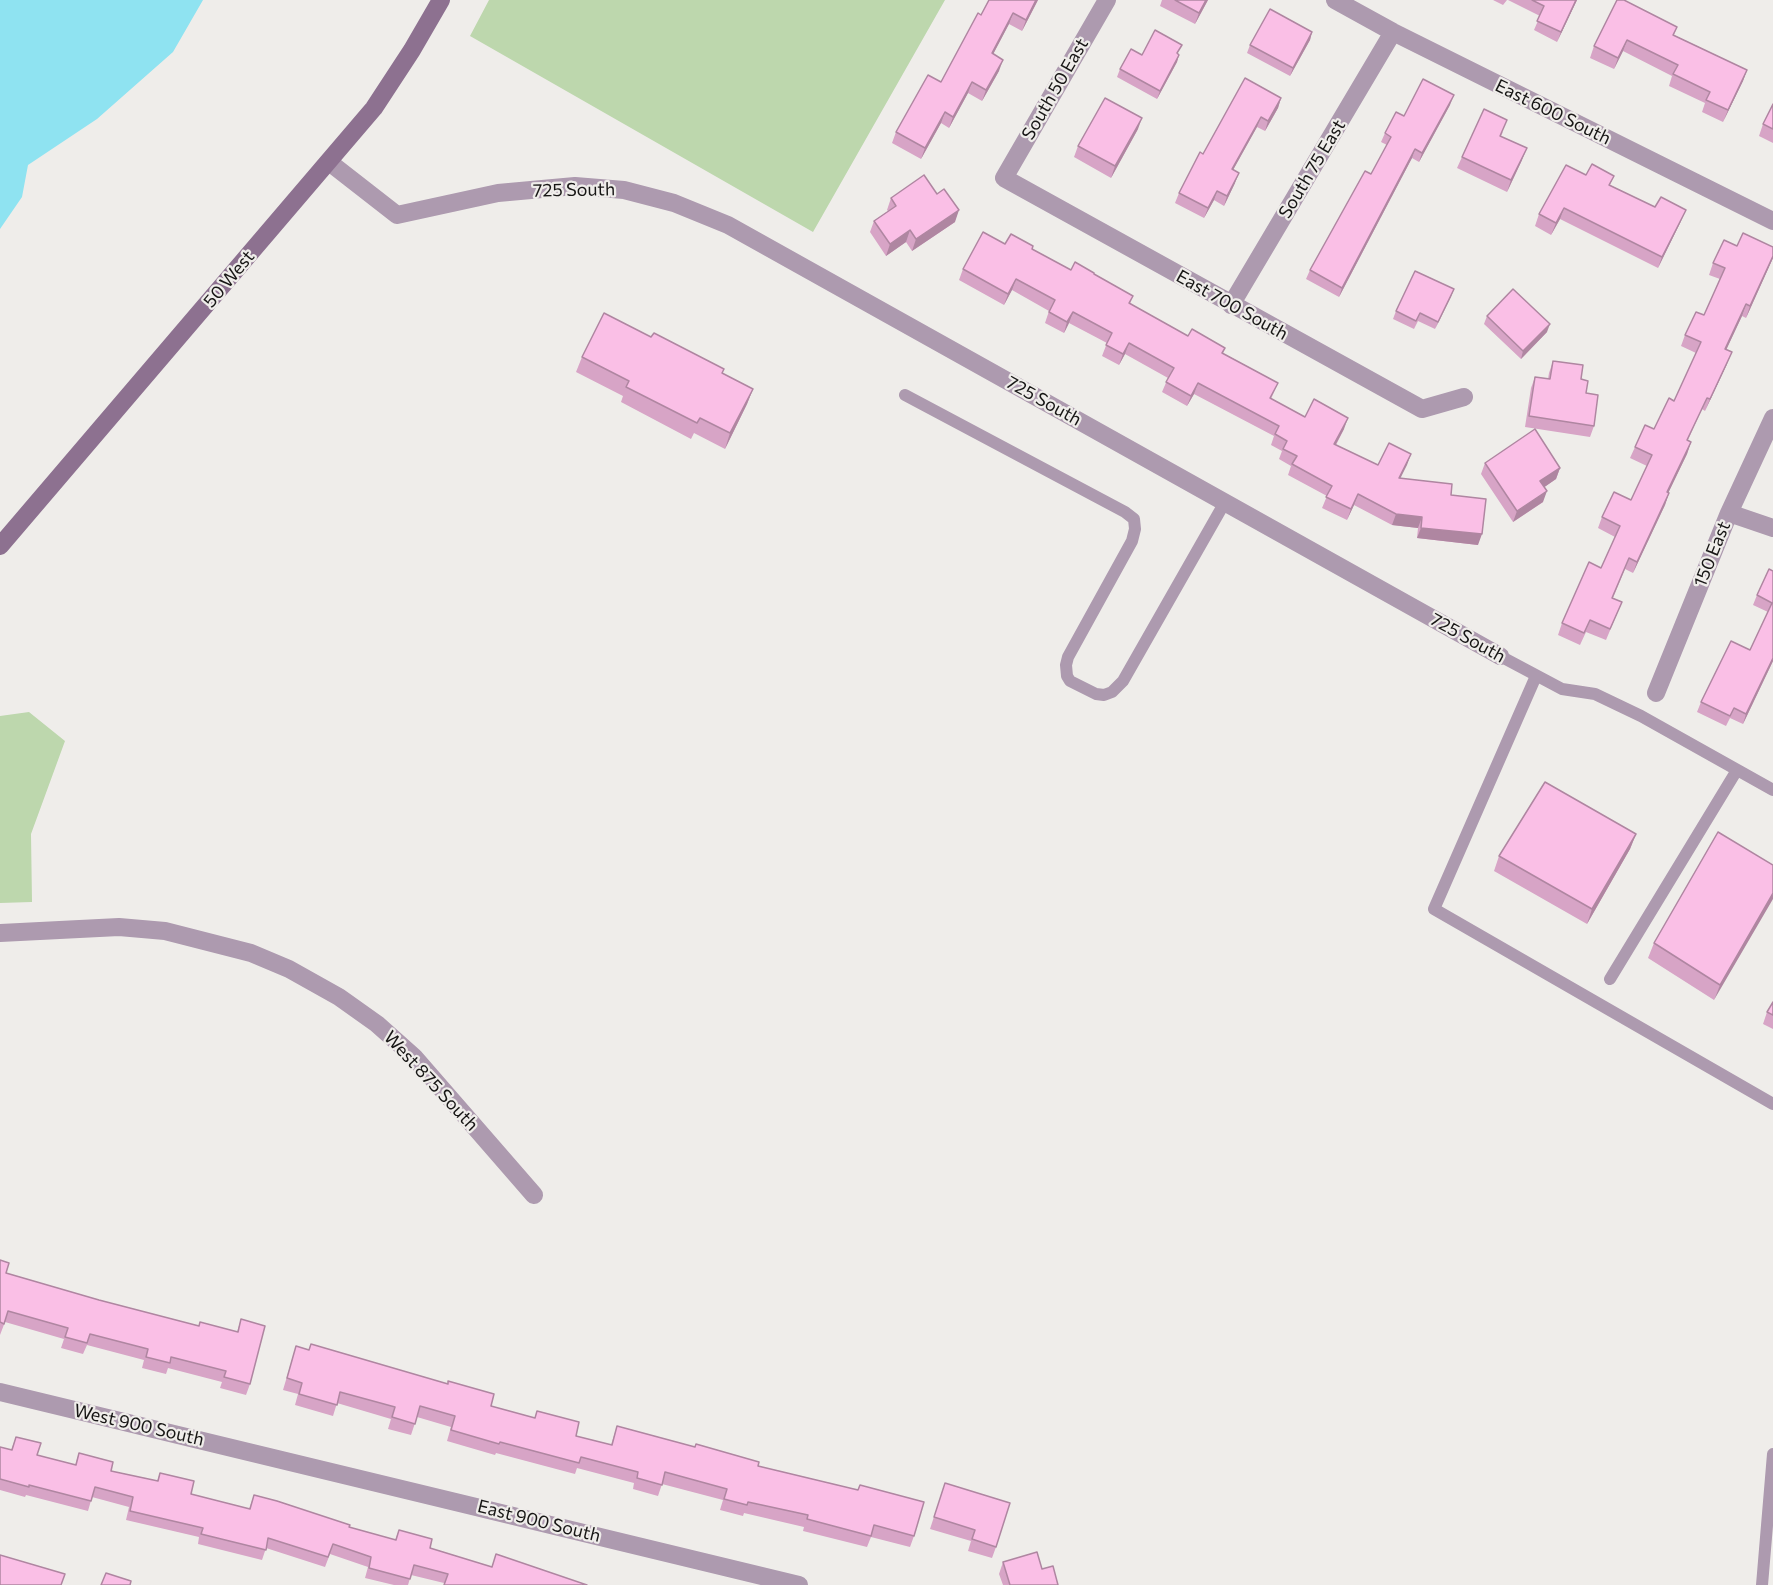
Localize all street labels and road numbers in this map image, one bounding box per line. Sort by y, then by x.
street label: South 50 East [1017,34,1093,144]
street label: East 600 South [1492,75,1614,149]
street label: South 75 East [1274,116,1350,222]
street label: 725 South [533,178,615,202]
street label: 50 West [199,246,259,312]
street label: East 700 South [1172,265,1292,345]
street label: 725 South [1003,372,1085,430]
street label: 150 East [1689,518,1735,590]
street label: 725 South [1427,609,1509,667]
street label: West 875 South [379,1027,483,1135]
street label: West 900 South [72,1400,206,1450]
street label: East 900 South [475,1495,603,1547]

